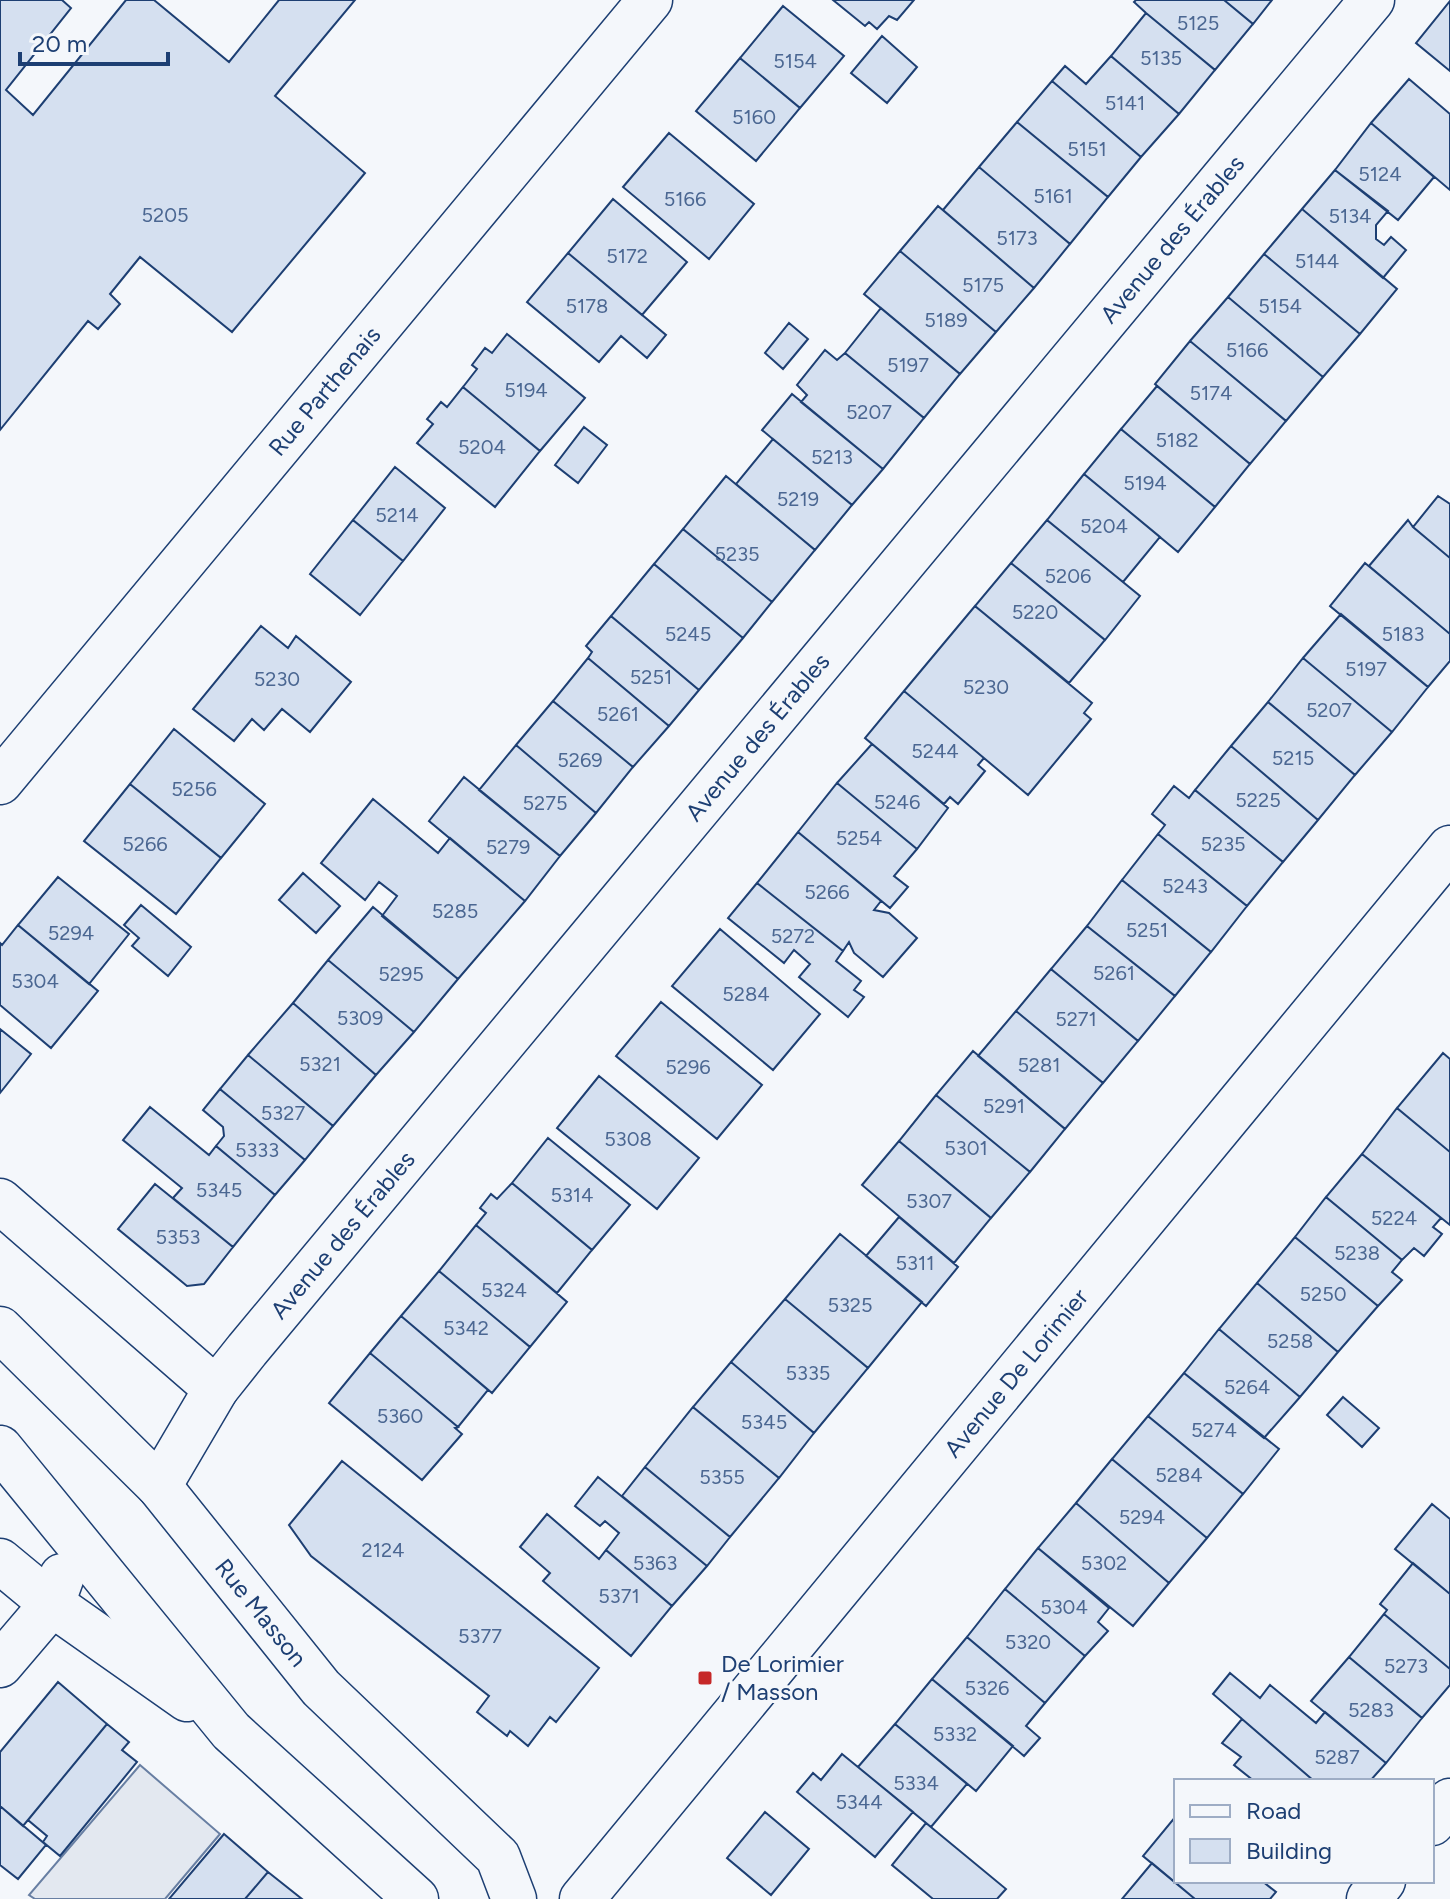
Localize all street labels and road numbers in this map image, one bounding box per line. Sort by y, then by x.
street label: Avenue des Érables [1094,149,1250,329]
street label: Rue Parthenais [262,320,386,462]
street label: Avenue des Érables [679,647,836,827]
street label: Avenue des Érables [264,1145,421,1325]
street label: Avenue De Lorimier [938,1283,1094,1463]
street label: Rue Masson [209,1553,313,1672]

